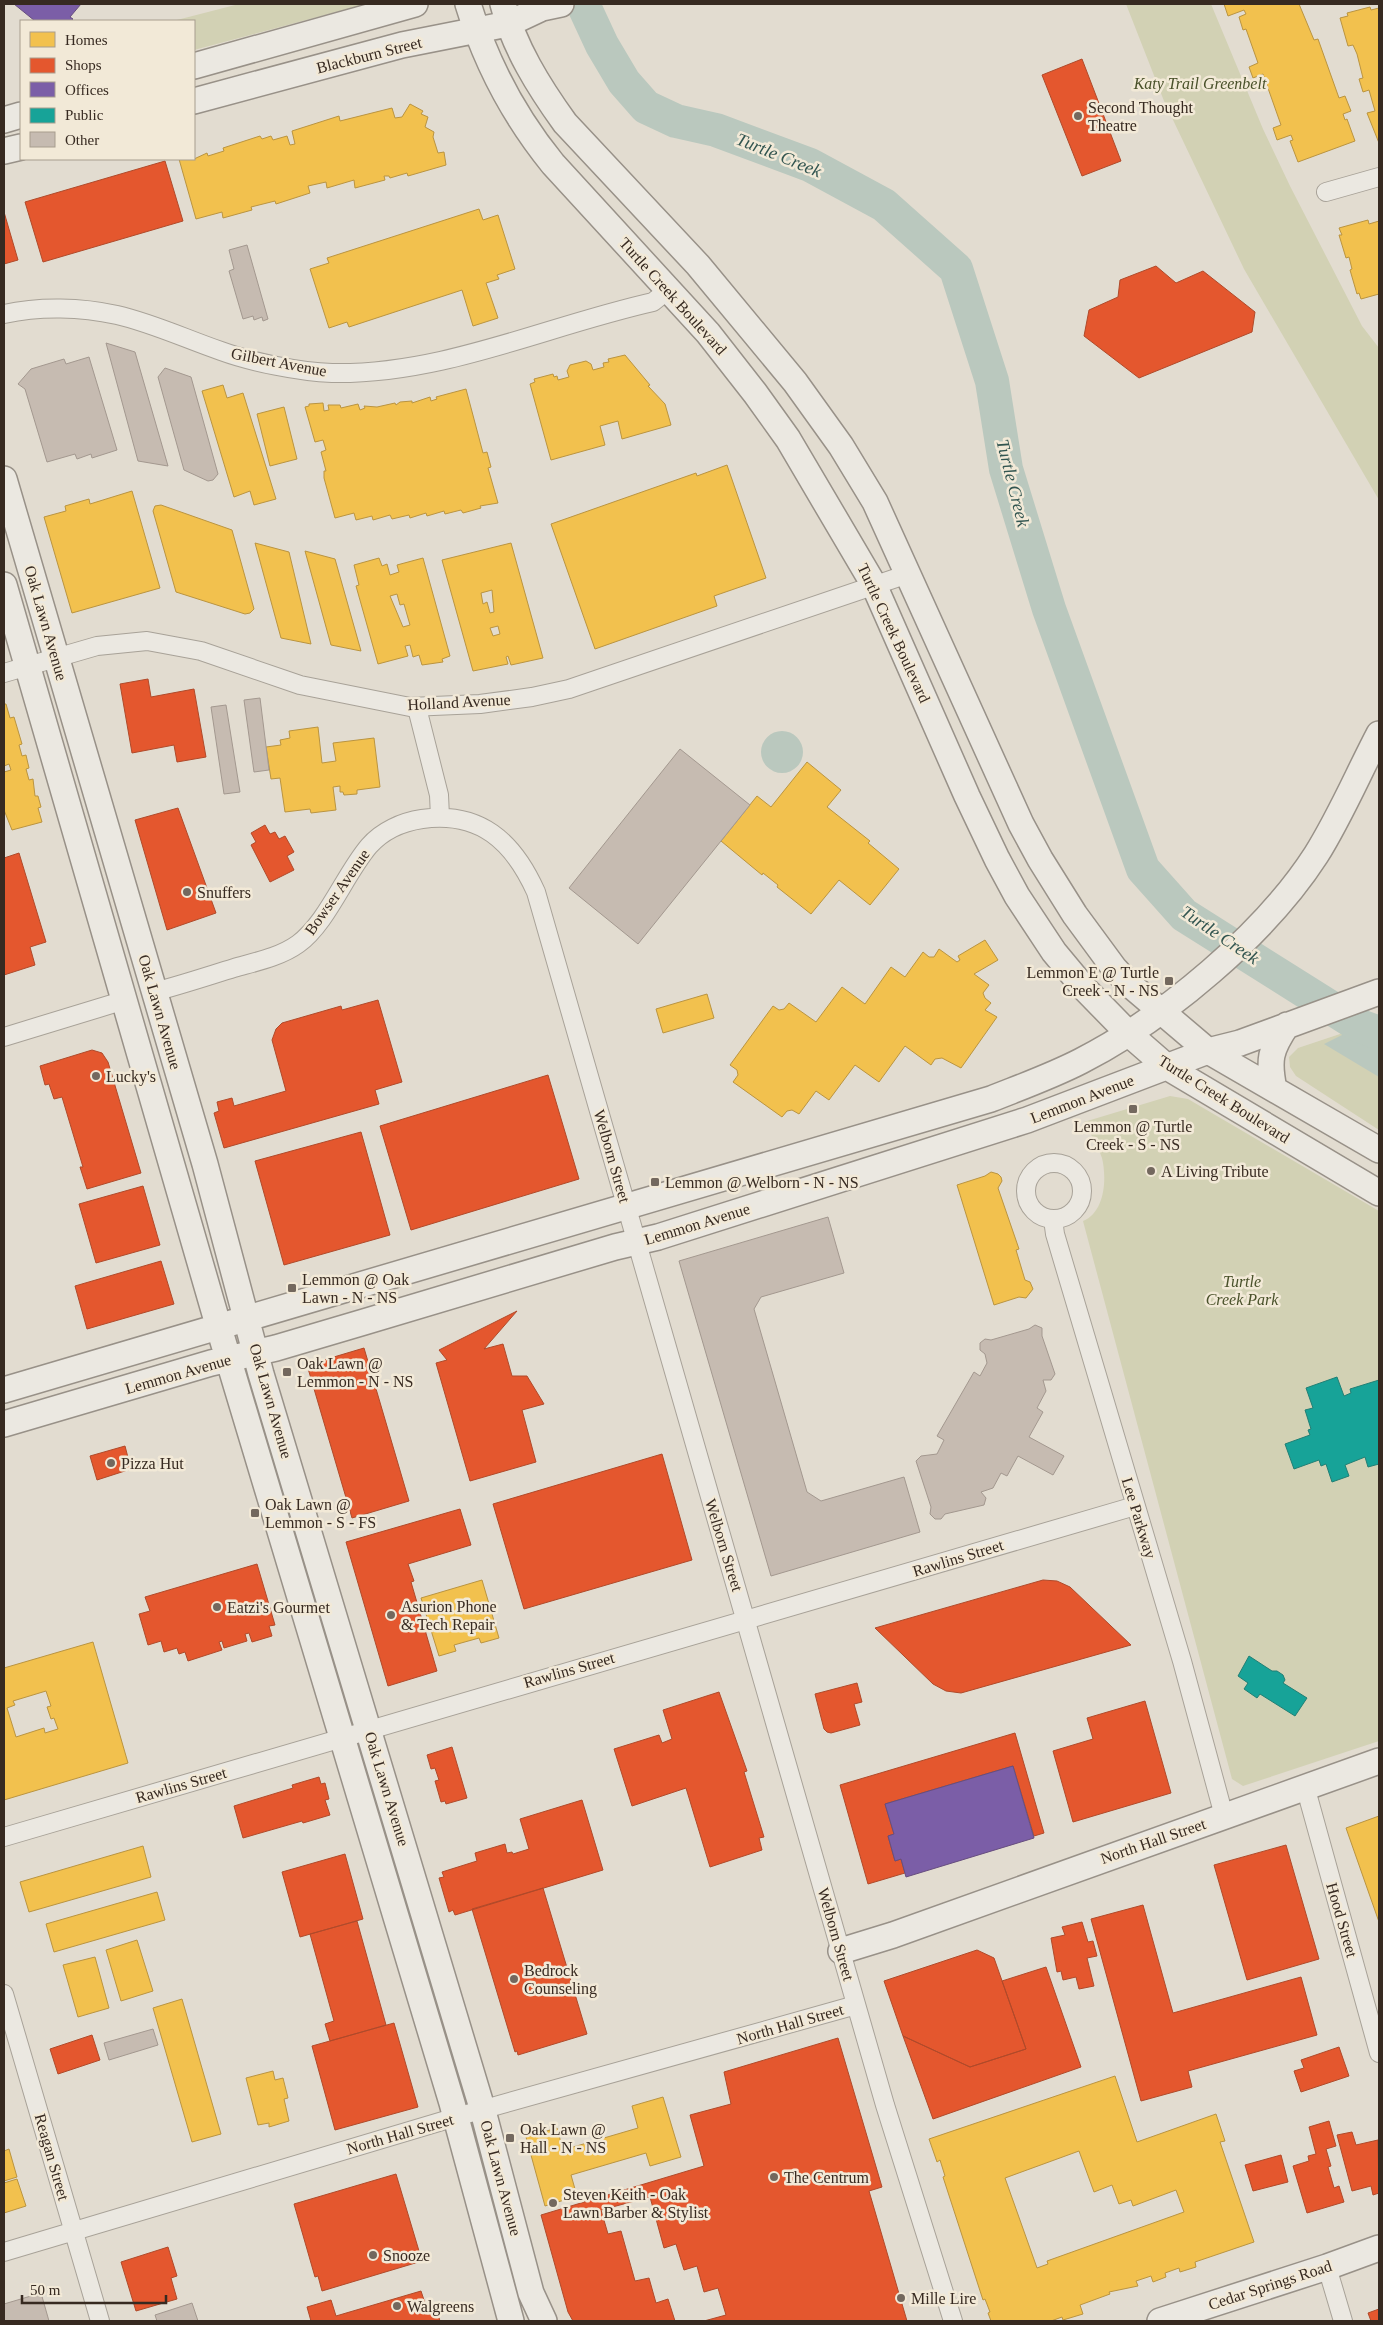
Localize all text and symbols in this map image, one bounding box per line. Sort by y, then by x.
legend [20,20,195,160]
text: Homes [65,32,108,48]
street label: Blackburn Street [315,34,424,76]
text: Shops [65,57,102,73]
park label: Katy Trail Greenbelt [1133,75,1267,93]
text: Offices [65,82,109,98]
place label: Second Thought Theatre [1088,99,1194,134]
text: Public [65,107,104,123]
marker: Second Thought Theatre [1072,110,1084,122]
water label: Turtle Creek [734,129,825,181]
text: Other [65,132,99,148]
street label: Turtle Creek Boulevard [616,234,730,358]
street label: Gilbert Avenue [230,344,328,380]
water label: Turtle Creek [992,437,1034,530]
street label: Turtle Creek Boulevard [854,561,934,705]
street label: Oak Lawn Avenue [21,564,71,682]
street label: Holland Avenue [407,691,511,713]
street label: Bowser Avenue [301,846,373,938]
place label: Snuffers [197,884,251,901]
marker: Snuffers [181,886,193,898]
water label: Turtle Creek [1177,902,1264,969]
street label: Oak Lawn Avenue [135,953,185,1071]
place label: Lemmon E @ Turtle Creek - N - NS [1026,964,1159,999]
marker: Lemmon E @ Turtle Creek - N - NS [1163,975,1175,987]
street label: Turtle Creek Boulevard [1155,1052,1293,1146]
place label: Lucky's [106,1068,156,1086]
marker: Lucky's [90,1070,102,1082]
street label: Lemmon Avenue [1028,1071,1136,1127]
marker: Lemmon @ Turtle Creek - S - NS [1127,1103,1139,1115]
street label: Welborn Street [591,1108,634,1205]
place label: Lemmon @ Turtle Creek - S - NS [1074,1118,1192,1153]
place label: A Living Tribute [1161,1163,1269,1181]
marker: A Living Tribute [1145,1165,1157,1177]
place label: Lemmon @ Welborn - N - NS [665,1174,859,1192]
marker: Lemmon @ Welborn - N - NS [649,1176,661,1188]
street label: Lemmon Avenue [642,1200,752,1248]
place label: Lemmon @ Oak Lawn - N - NS [302,1271,409,1306]
park label: Turtle Creek Park [1206,1273,1279,1308]
marker: Lemmon @ Oak Lawn - N - NS [286,1282,298,1294]
street label: Oak Lawn Avenue [246,1342,296,1460]
street label: Lemmon Avenue [123,1351,233,1397]
place label: Oak Lawn @ Lemmon - N - NS [297,1355,413,1390]
marker: Oak Lawn @ Lemmon - N - NS [281,1366,293,1378]
place label: Pizza Hut [121,1455,184,1472]
marker: Pizza Hut [105,1457,117,1469]
street label: Lee Parkway [1118,1475,1159,1561]
place label: Oak Lawn @ Lemmon - S - FS [265,1496,376,1531]
street label: Welborn Street [702,1497,746,1594]
marker: Oak Lawn @ Lemmon - S - FS [249,1507,261,1519]
street label: Rawlins Street [911,1536,1006,1580]
place label: Asurion Phone & Tech Repair [401,1598,497,1634]
place label: Eatzi's Gourmet [227,1599,330,1616]
marker: Eatzi's Gourmet [211,1601,223,1613]
marker: Asurion Phone & Tech Repair [385,1609,397,1621]
street label: Rawlins Street [522,1649,617,1691]
street label: Oak Lawn Avenue [362,1730,412,1848]
street label: Rawlins Street [134,1764,229,1806]
street label: North Hall Street [1098,1815,1208,1867]
street label: Hood Street [1323,1881,1361,1960]
street label: Welborn Street [815,1886,858,1983]
place label: Bedrock Counseling [524,1962,597,1998]
marker: Bedrock Counseling [508,1973,520,1985]
street label: North Hall Street [735,2000,846,2047]
street label: North Hall Street [345,2110,456,2157]
street label: Reagan Street [31,2112,73,2203]
street label: Oak Lawn Avenue [477,2118,525,2238]
place label: Oak Lawn @ Hall - N - NS [520,2121,606,2156]
marker: Oak Lawn @ Hall - N - NS [504,2132,516,2144]
place label: The Centrum [784,2169,869,2186]
marker: The Centrum [768,2171,780,2183]
place label: Steven Keith - Oak Lawn Barber & Stylist [563,2186,709,2222]
marker: Steven Keith - Oak Lawn Barber & Stylist [547,2197,559,2209]
place label: Snooze [383,2247,430,2264]
marker: Snooze [367,2249,379,2261]
street label: Cedar Springs Road [1206,2257,1334,2314]
scale bar [22,2272,166,2304]
text: 50 m [30,2282,61,2298]
place label: Mille Lire [911,2290,976,2307]
marker: Mille Lire [895,2292,907,2304]
place label: Walgreens [407,2298,474,2316]
marker: Walgreens [391,2300,403,2312]

